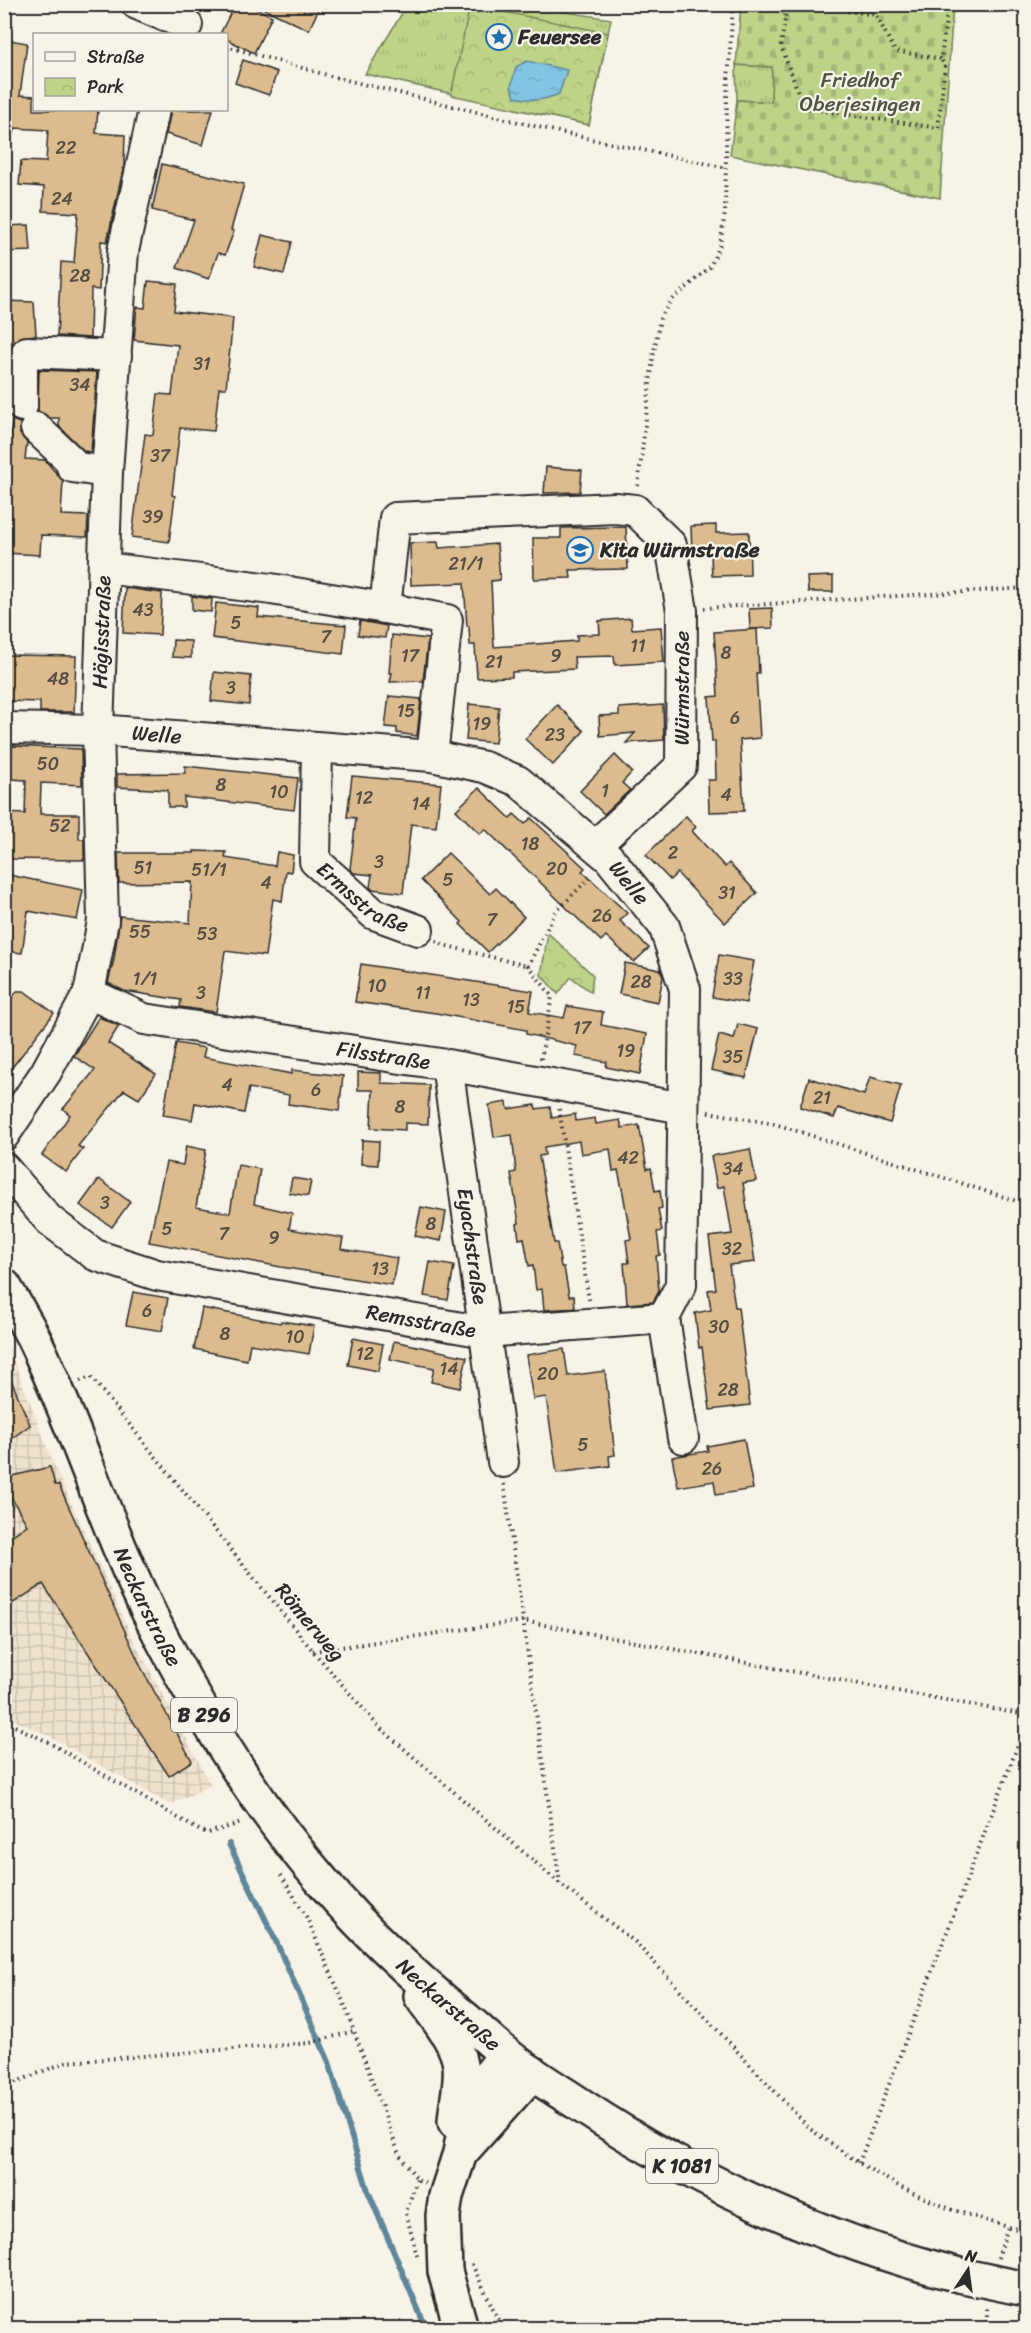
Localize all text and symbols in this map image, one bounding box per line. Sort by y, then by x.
place label: Feuersee [517,18,602,56]
place icon: Feuersee [484,22,514,52]
legend [33,33,228,111]
text: Straße [87,41,144,73]
park label: Friedhof Oberjesingen [800,61,920,123]
text: Park [87,71,124,103]
house number: 22 [56,132,76,164]
house number: 24 [51,183,73,215]
house number: 28 [69,260,91,292]
house number: 31 [193,348,211,380]
house number: 34 [69,369,91,401]
house number: 37 [150,440,172,472]
house number: 39 [143,501,163,533]
place label: Kita Würmstraße [599,531,760,569]
school or university icon: Kita Würmstraße [565,535,595,565]
house number: 21/1 [449,548,484,580]
street label: Hägisstraße [80,575,122,689]
house number: 43 [132,594,154,626]
house number: 5 [231,607,242,639]
house number: 7 [321,621,333,653]
house number: 11 [630,630,646,662]
street label: Würmstraße [663,631,701,745]
house number: 8 [721,637,732,669]
house number: 17 [401,640,421,672]
house number: 9 [550,640,562,672]
house number: 21 [485,646,503,678]
house number: 48 [47,663,69,695]
house number: 3 [226,672,236,704]
house number: 15 [397,695,415,727]
house number: 6 [730,702,740,734]
house number: 19 [473,708,491,740]
street label: Welle [131,714,183,755]
house number: 23 [545,719,565,751]
house number: 50 [37,748,59,780]
house number: 8 [216,769,227,801]
house number: 1 [601,775,609,807]
house number: 10 [269,776,289,808]
house number: 4 [720,779,732,811]
house number: 12 [355,782,373,814]
house number: 14 [412,788,430,820]
house number: 52 [49,810,71,842]
house number: 18 [521,828,539,860]
house number: 2 [668,837,678,869]
house number: 3 [374,846,384,878]
street label: Ermsstraße [307,851,414,944]
street label: Welle [599,851,660,914]
house number: 51 [134,852,153,884]
house number: 20 [546,853,568,885]
house number: 51/1 [191,854,227,886]
house number: 5 [443,864,454,896]
house number: 4 [260,867,272,899]
house number: 31 [718,877,736,909]
house number: 26 [592,900,612,932]
house number: 7 [487,904,499,936]
house number: 55 [129,916,151,948]
house number: 53 [197,918,218,950]
house number: 1/1 [133,963,157,995]
house number: 33 [723,963,743,995]
house number: 28 [630,966,652,998]
house number: 10 [367,970,387,1002]
house number: 3 [196,977,206,1009]
house number: 11 [415,977,431,1009]
house number: 13 [462,984,480,1016]
house number: 15 [507,991,525,1023]
house number: 17 [573,1012,593,1044]
street label: Filsstraße [334,1029,433,1081]
house number: 19 [617,1035,635,1067]
house number: 35 [723,1041,743,1073]
house number: 4 [221,1069,233,1101]
house number: 6 [311,1074,321,1106]
house number: 21 [813,1082,831,1114]
house number: 8 [395,1091,406,1123]
house number: 42 [617,1142,639,1174]
house number: 34 [722,1153,744,1185]
street label: Eyachstraße [446,1185,500,1307]
house number: 3 [100,1187,110,1219]
house number: 8 [426,1208,437,1240]
house number: 5 [162,1213,173,1245]
house number: 7 [219,1218,231,1250]
house number: 9 [268,1222,280,1254]
house number: 32 [722,1233,742,1265]
house number: 13 [371,1253,389,1285]
street label: Remsstraße [363,1293,479,1349]
house number: 6 [142,1295,152,1327]
house number: 30 [708,1311,730,1343]
house number: 8 [220,1318,231,1350]
house number: 10 [285,1321,305,1353]
house number: 12 [356,1338,374,1370]
house number: 14 [440,1353,458,1385]
house number: 20 [537,1358,559,1390]
house number: 28 [717,1374,739,1406]
house number: 5 [578,1429,589,1461]
house number: 26 [702,1453,722,1485]
street label: Neckarstraße [102,1541,193,1674]
street label: Römerweg [265,1573,355,1671]
road number: B 296 [171,1698,237,1732]
street label: Neckarstraße [387,1948,510,2061]
road number: K 1081 [646,2149,718,2183]
north arrow [938,2240,998,2300]
text: N [962,2240,981,2271]

